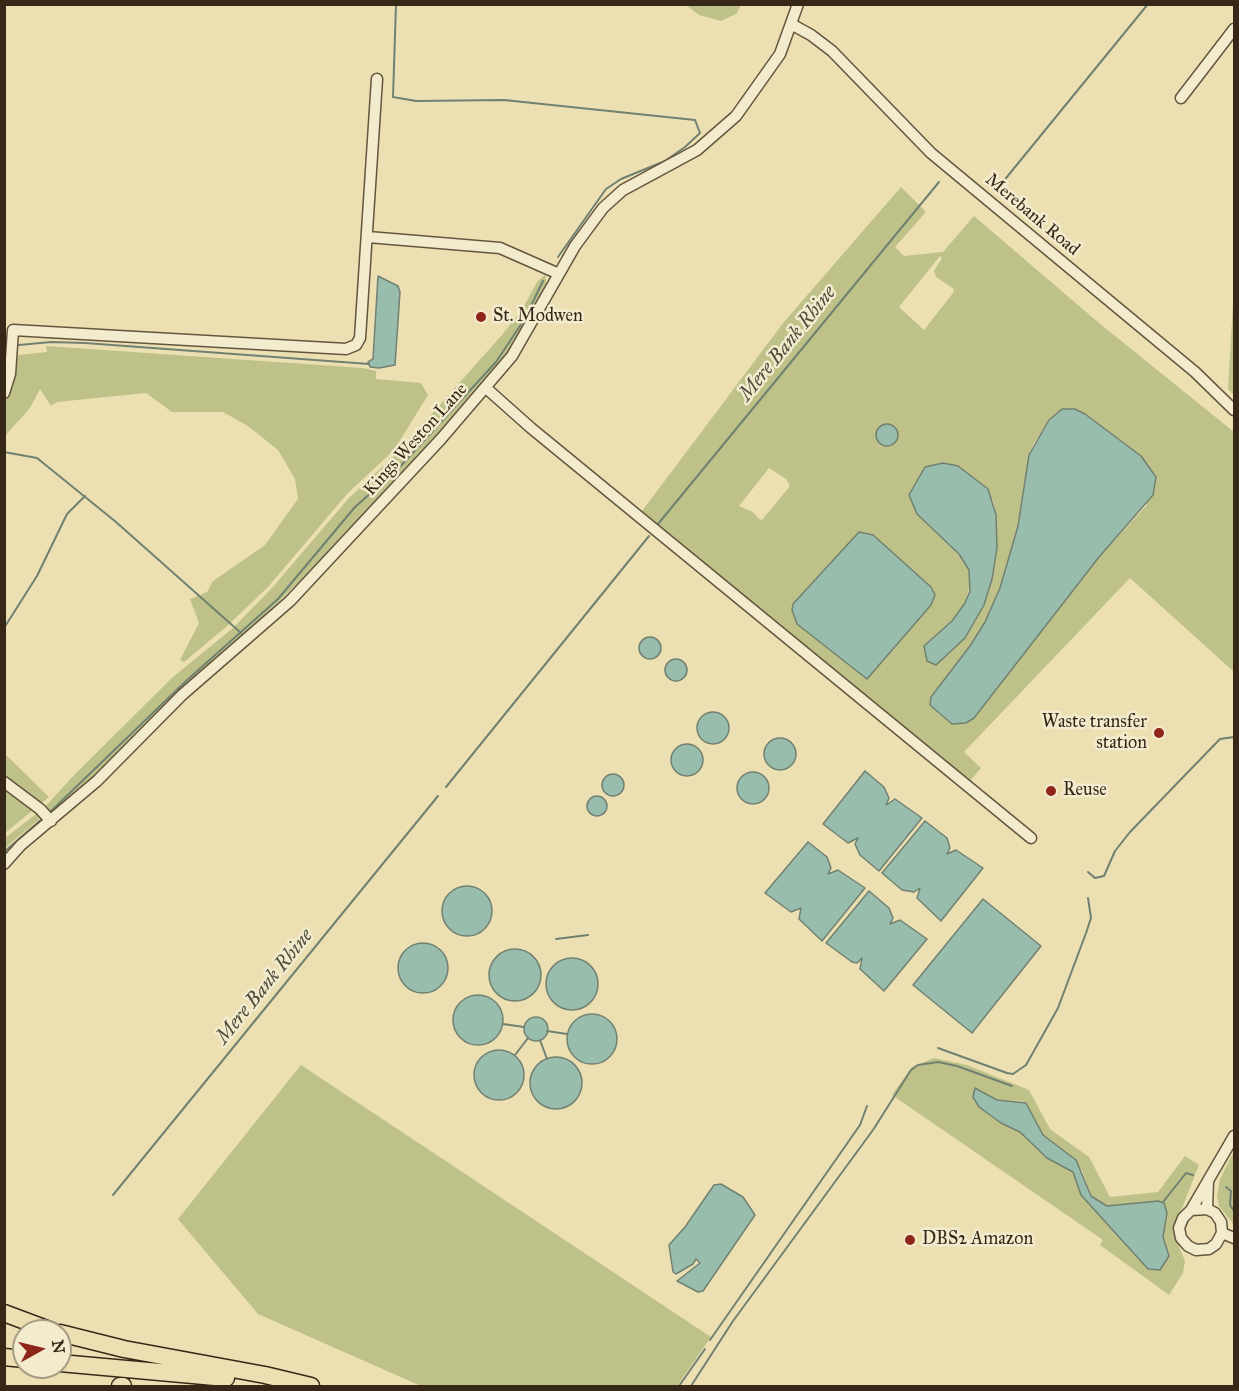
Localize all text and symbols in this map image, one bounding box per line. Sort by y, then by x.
street label: Merebank Road [980,169,1084,261]
water label: Mere Bank Rhine [734,282,842,406]
place label: St. Modwen [493,306,583,328]
marker: St. Modwen [474,310,488,324]
street label: Kings Weston Lane [360,379,472,501]
place label: Waste transfer station [1042,712,1147,754]
marker: Waste transfer station [1152,726,1166,740]
place label: Reuse [1063,780,1107,802]
marker: Reuse [1044,784,1058,798]
water label: Mere Bank Rhine [211,925,319,1049]
place label: DBS2 Amazon [922,1229,1033,1251]
marker: DBS2 Amazon [903,1233,917,1247]
north arrow [12,1319,72,1379]
text: N [48,1339,69,1355]

